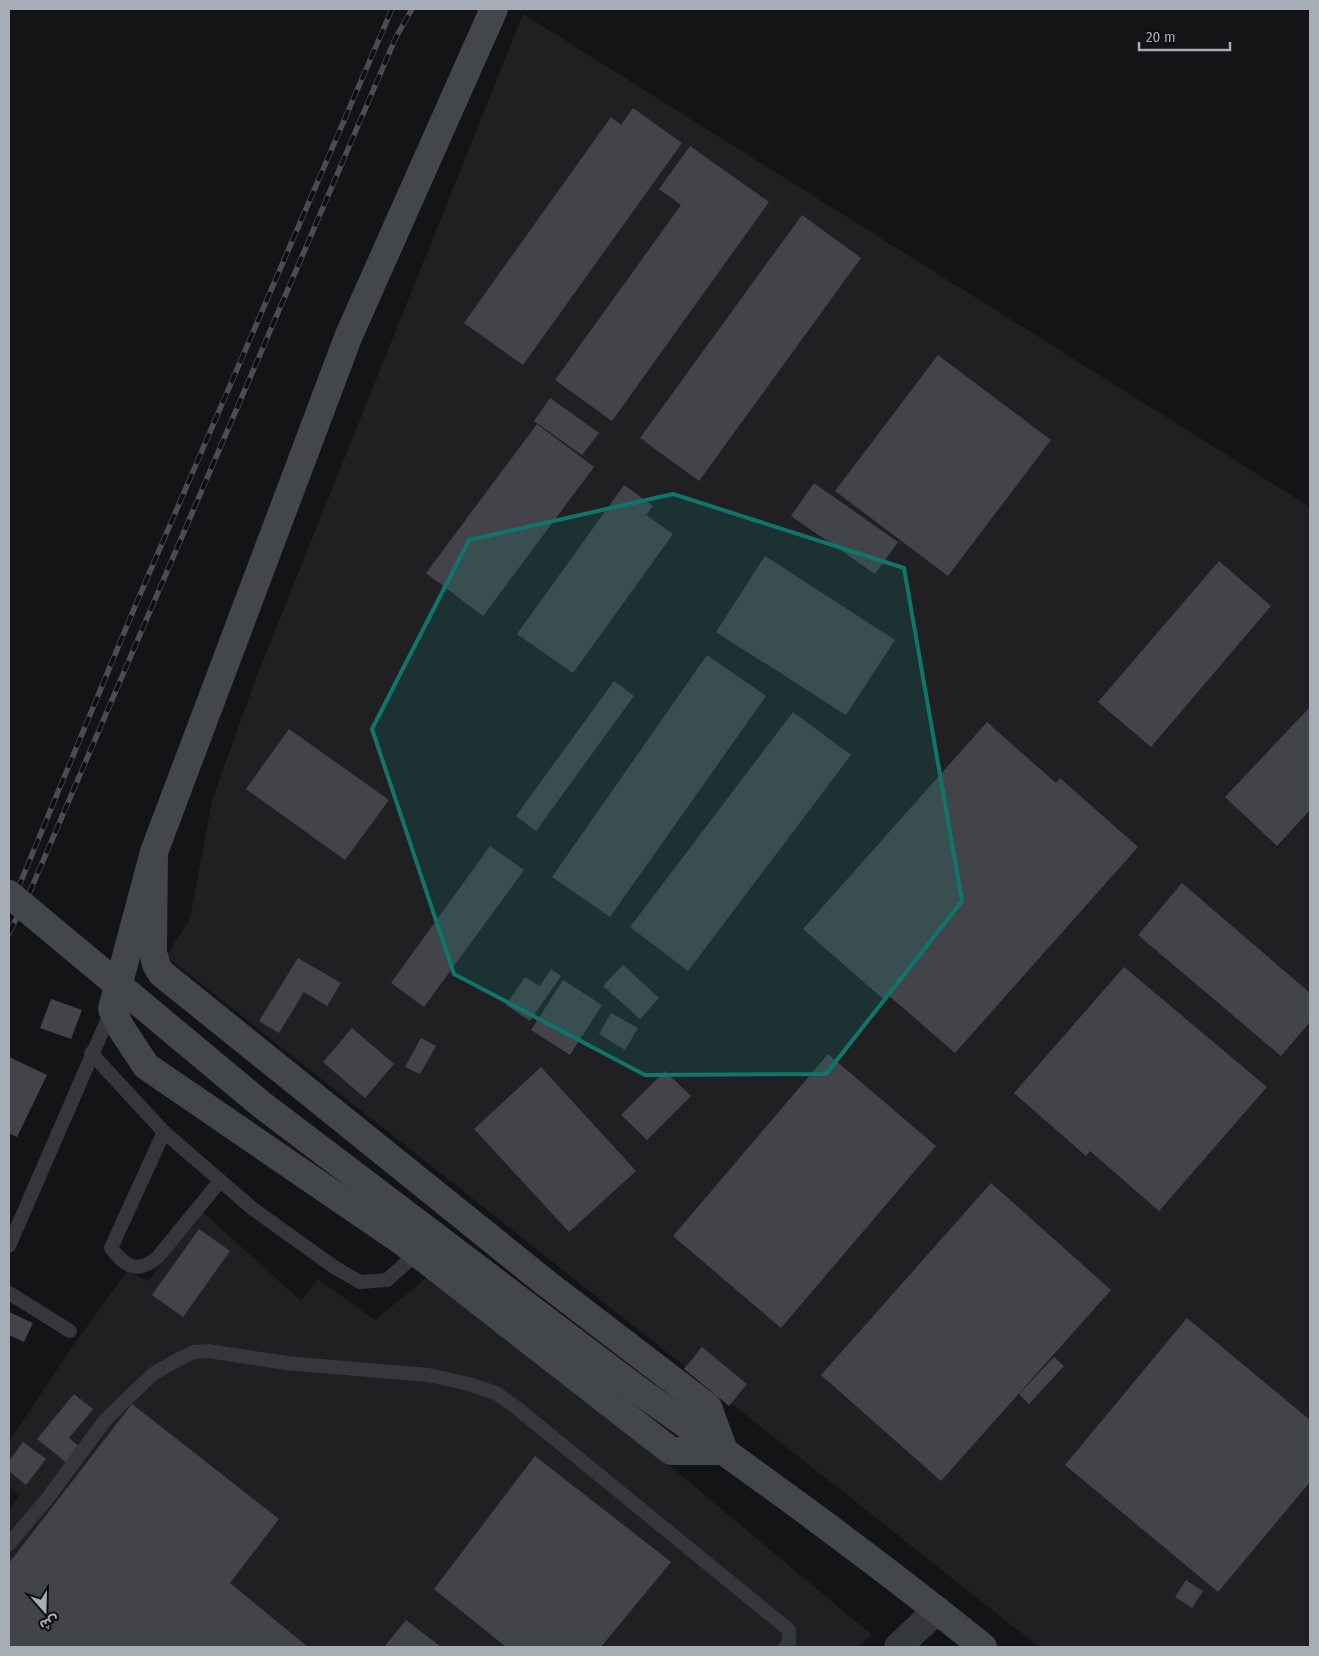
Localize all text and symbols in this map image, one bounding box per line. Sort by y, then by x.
scale bar [1139,20,1230,52]
text: 20 m [1146,28,1176,46]
north arrow [20,1586,70,1636]
text: ش [37,1611,61,1634]

